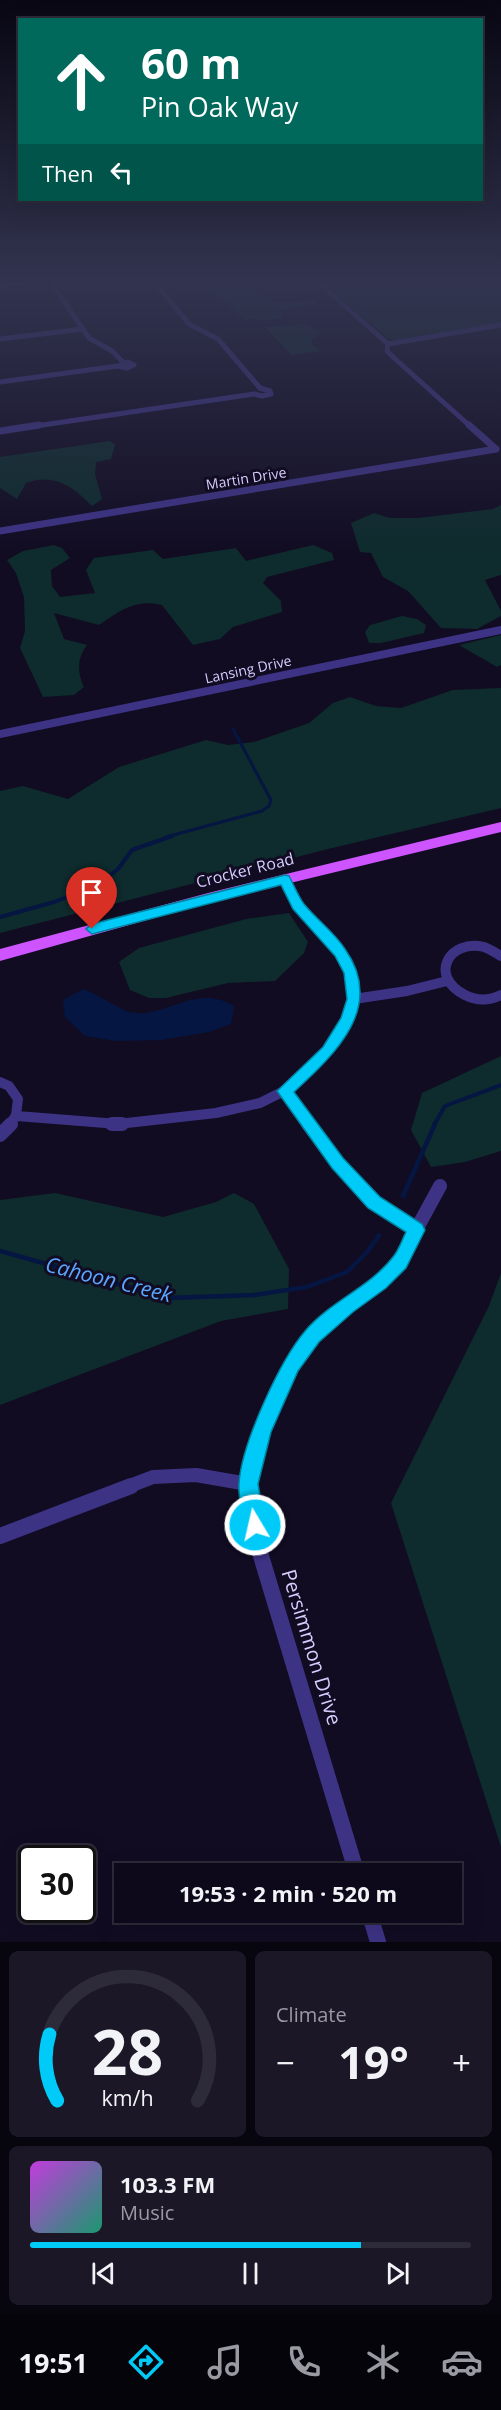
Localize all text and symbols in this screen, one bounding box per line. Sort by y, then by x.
text: 60 m [141,34,241,91]
icon: ahead [42,42,120,120]
text: Pin Oak Way [141,88,298,125]
icon: left [105,156,138,189]
text: Then [42,158,93,188]
street label: Martin Drive [204,462,288,494]
street label: Lansing Drive [203,651,293,687]
street label: Crocker Road [194,847,296,893]
pin [66,867,117,929]
icon: arrive [75,876,108,909]
water label: Cahoon Creek [43,1250,176,1308]
position arrow [223,1493,287,1557]
street label: Persimmon Drive [275,1566,349,1728]
speed limit sign: 30 [18,1845,96,1923]
text: 19:53 · 2 min · 520 m [179,1878,397,1908]
text: Climate [276,2001,347,2028]
text: 28 [92,2008,163,2093]
text: 19° [338,2031,409,2092]
text: − [276,2040,295,2085]
text: + [452,2040,471,2085]
text: km/h [101,2083,154,2112]
text: 103.3 FM [120,2169,215,2199]
text: Music [120,2199,174,2226]
icon: previous [87,2257,120,2290]
icon: pause [234,2257,267,2290]
icon: next [381,2257,414,2290]
icon: directions [125,2341,167,2383]
icon: music [204,2341,246,2383]
icon: phone [283,2341,325,2383]
icon: climate [362,2341,404,2383]
icon: car [441,2341,483,2383]
text: 19:51 [18,2344,88,2381]

